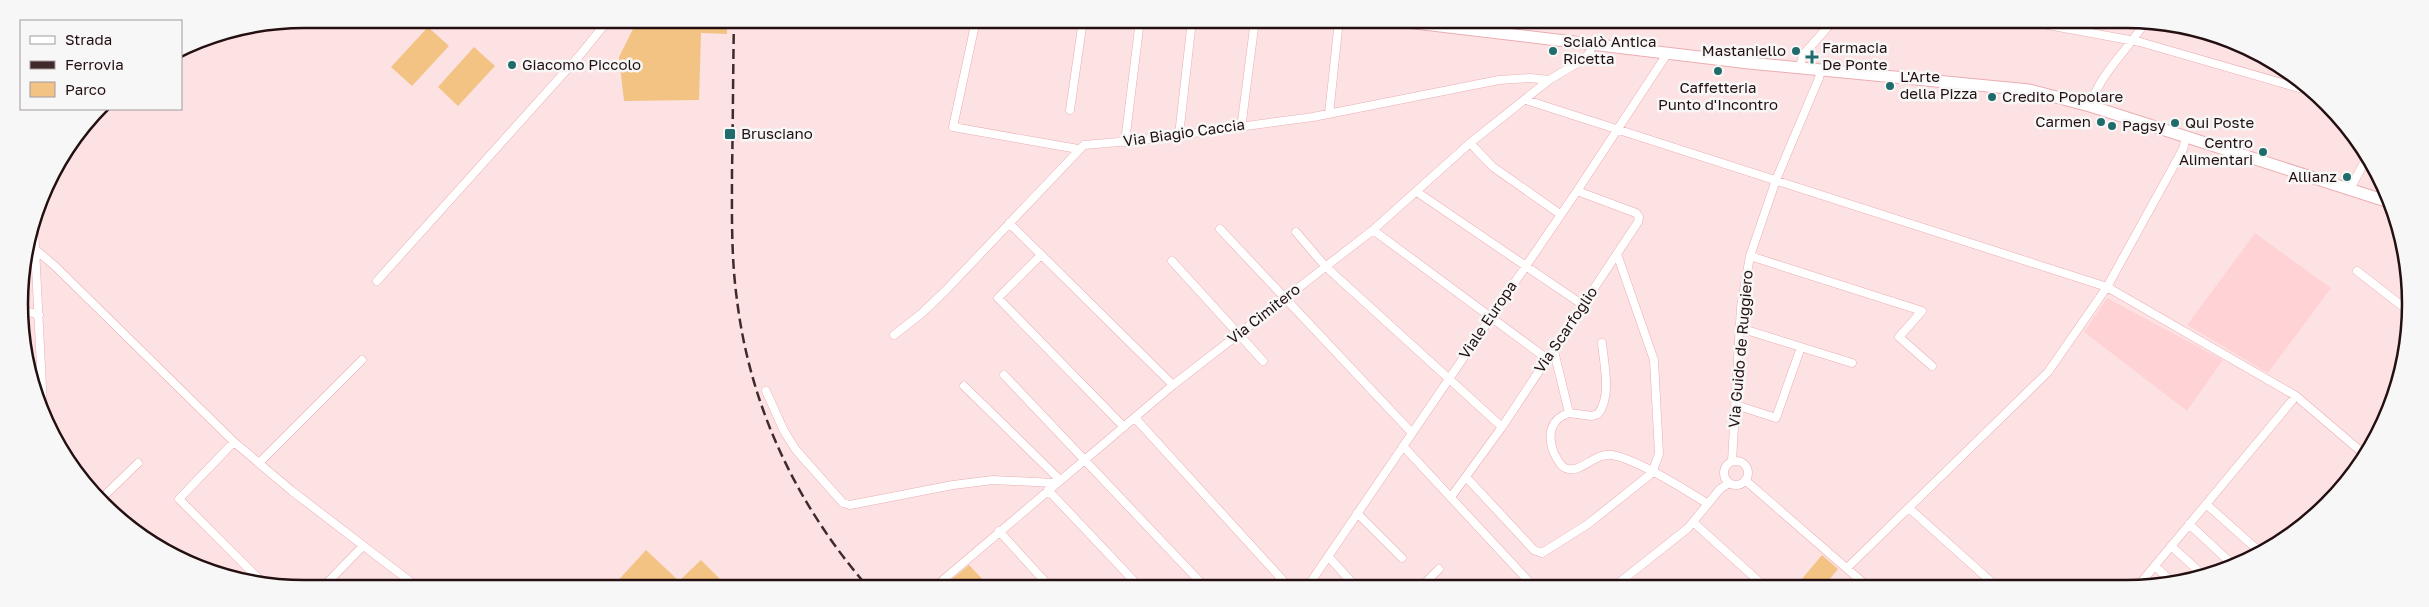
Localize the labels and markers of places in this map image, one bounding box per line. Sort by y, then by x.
place label: Scialò Antica Ricetta [1563,32,1656,67]
place label: Farmacia De Ponte [1822,38,1888,73]
place label: Mastaniello [1702,41,1786,59]
marker: Scialò Antica Ricetta [1547,45,1559,57]
marker: Mastaniello [1790,45,1802,57]
marker: Farmacia De Ponte [1806,51,1818,63]
place label: Giacomo Piccolo [522,55,641,73]
marker: Giacomo Piccolo [506,59,518,71]
marker: Caffetteria Punto d'Incontro [1712,65,1724,77]
place label: L'Arte della Pizza [1900,67,1978,102]
place label: Caffetteria Punto d'Incontro [1658,78,1778,113]
marker: L'Arte della Pizza [1884,80,1896,92]
place label: Credito Popolare [2002,87,2123,105]
marker: Credito Popolare [1986,91,1998,103]
place label: Carmen [2035,112,2091,130]
place label: Qui Poste [2185,113,2255,131]
marker: Carmen [2095,116,2107,128]
place label: Pagsy [2122,116,2166,134]
marker: Qui Poste [2169,117,2181,129]
marker: Pagsy [2106,120,2118,132]
place label: Brusciano [741,124,813,142]
marker: Brusciano [723,127,737,141]
place label: Centro Alimentari [2179,133,2253,168]
marker: Centro Alimentari [2257,146,2269,158]
place label: Allianz [2288,167,2337,185]
marker: Allianz [2341,171,2353,183]

